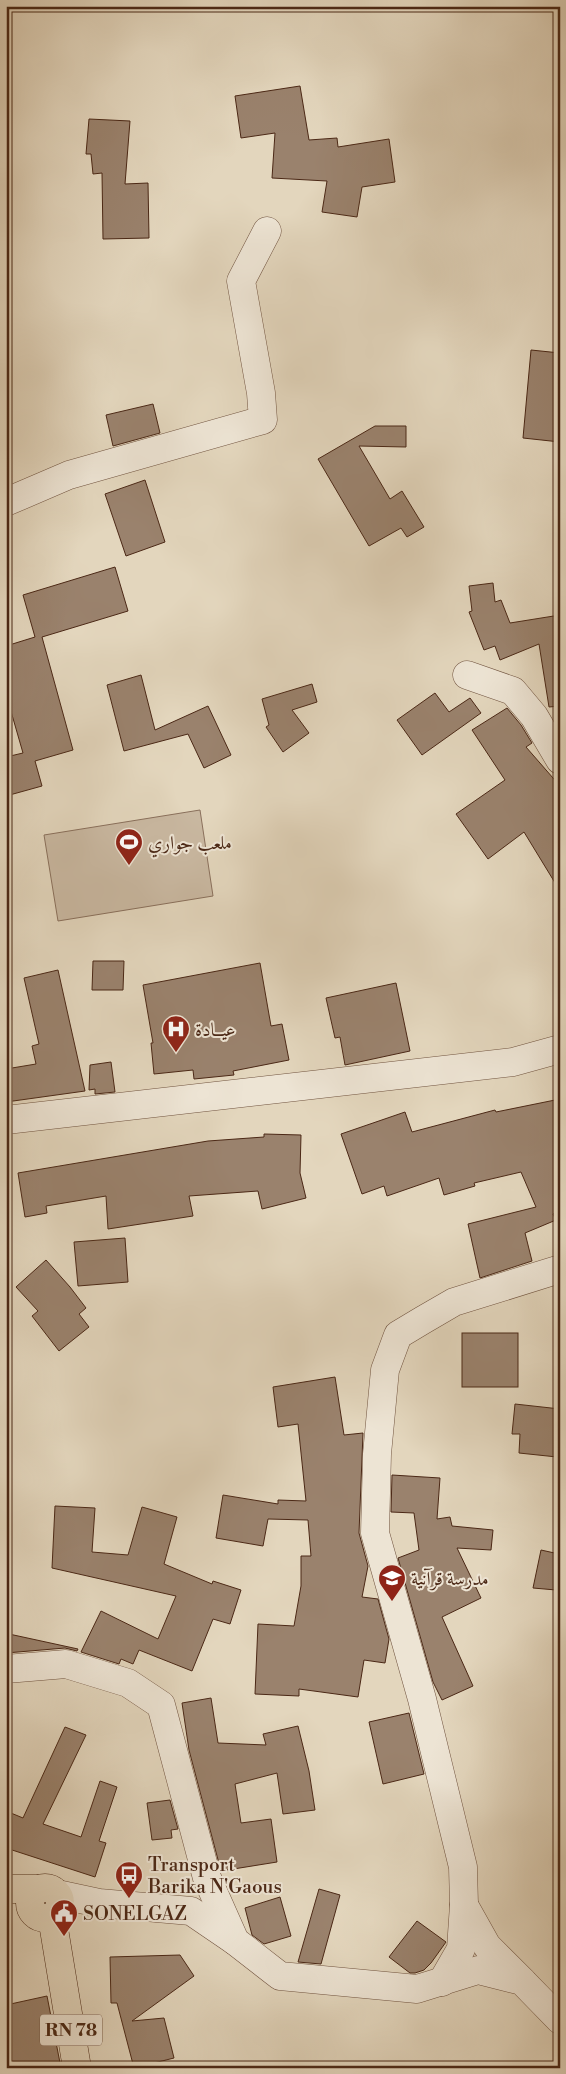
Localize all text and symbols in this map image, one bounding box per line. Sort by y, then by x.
sports icon: ملعب جواري [114,827,144,866]
place label: ملعب جواري [148,831,232,858]
hospital icon: عيــادة [161,1014,191,1053]
place label: عيــادة [195,1018,236,1042]
school or university icon: مدرسة قرآنية [377,1563,407,1602]
place label: مدرسة قرآنية [411,1567,489,1591]
place label: Transport Barika N'Gaous [147,1853,282,1899]
bus stop icon: Transport Barika N'Gaous [114,1860,144,1899]
public building icon: SONELGAZ [49,1898,79,1937]
place label: SONELGAZ [83,1902,187,1926]
road number: RN 78 [40,2014,102,2046]

